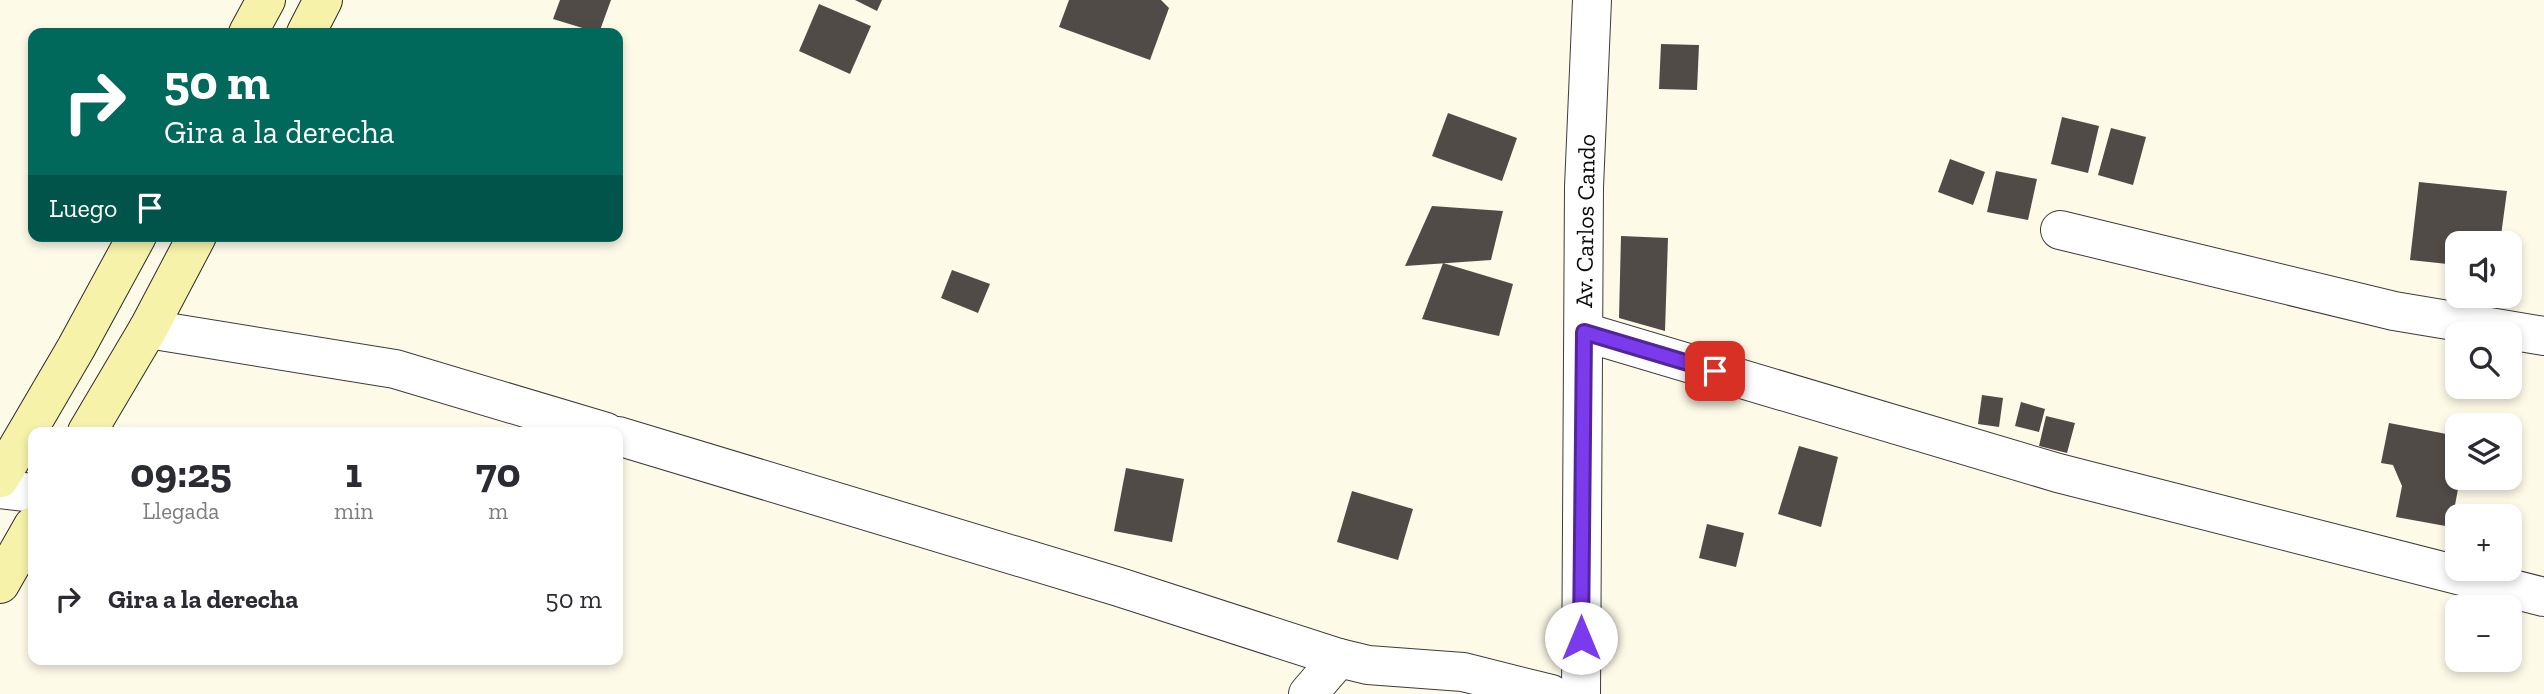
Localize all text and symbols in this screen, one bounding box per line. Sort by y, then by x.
text: 50 m [164,53,270,112]
icon: right [49,56,140,147]
text: Gira a la derecha [164,113,394,151]
street label: Av. Carlos Cando [1569,134,1601,308]
icon: arrive [131,189,169,227]
text: Luego [49,192,117,224]
map controls [2445,231,2522,672]
button: sound [2445,231,2522,308]
button: search [2445,322,2522,399]
pin [1685,341,1745,401]
icon: arrive [1696,352,1734,390]
button: layers [2445,413,2522,490]
text: 09:25 [130,447,232,498]
text: 1 [345,447,362,498]
text: 70 [476,447,521,498]
text: Llegada [143,497,219,525]
text: min [334,497,374,525]
text: m [488,497,508,525]
button: + [2445,504,2522,581]
icon: right [49,580,87,618]
text: Gira a la derecha [108,583,298,615]
text: 50 m [545,583,602,615]
button: − [2445,595,2522,672]
position arrow [1544,601,1618,675]

